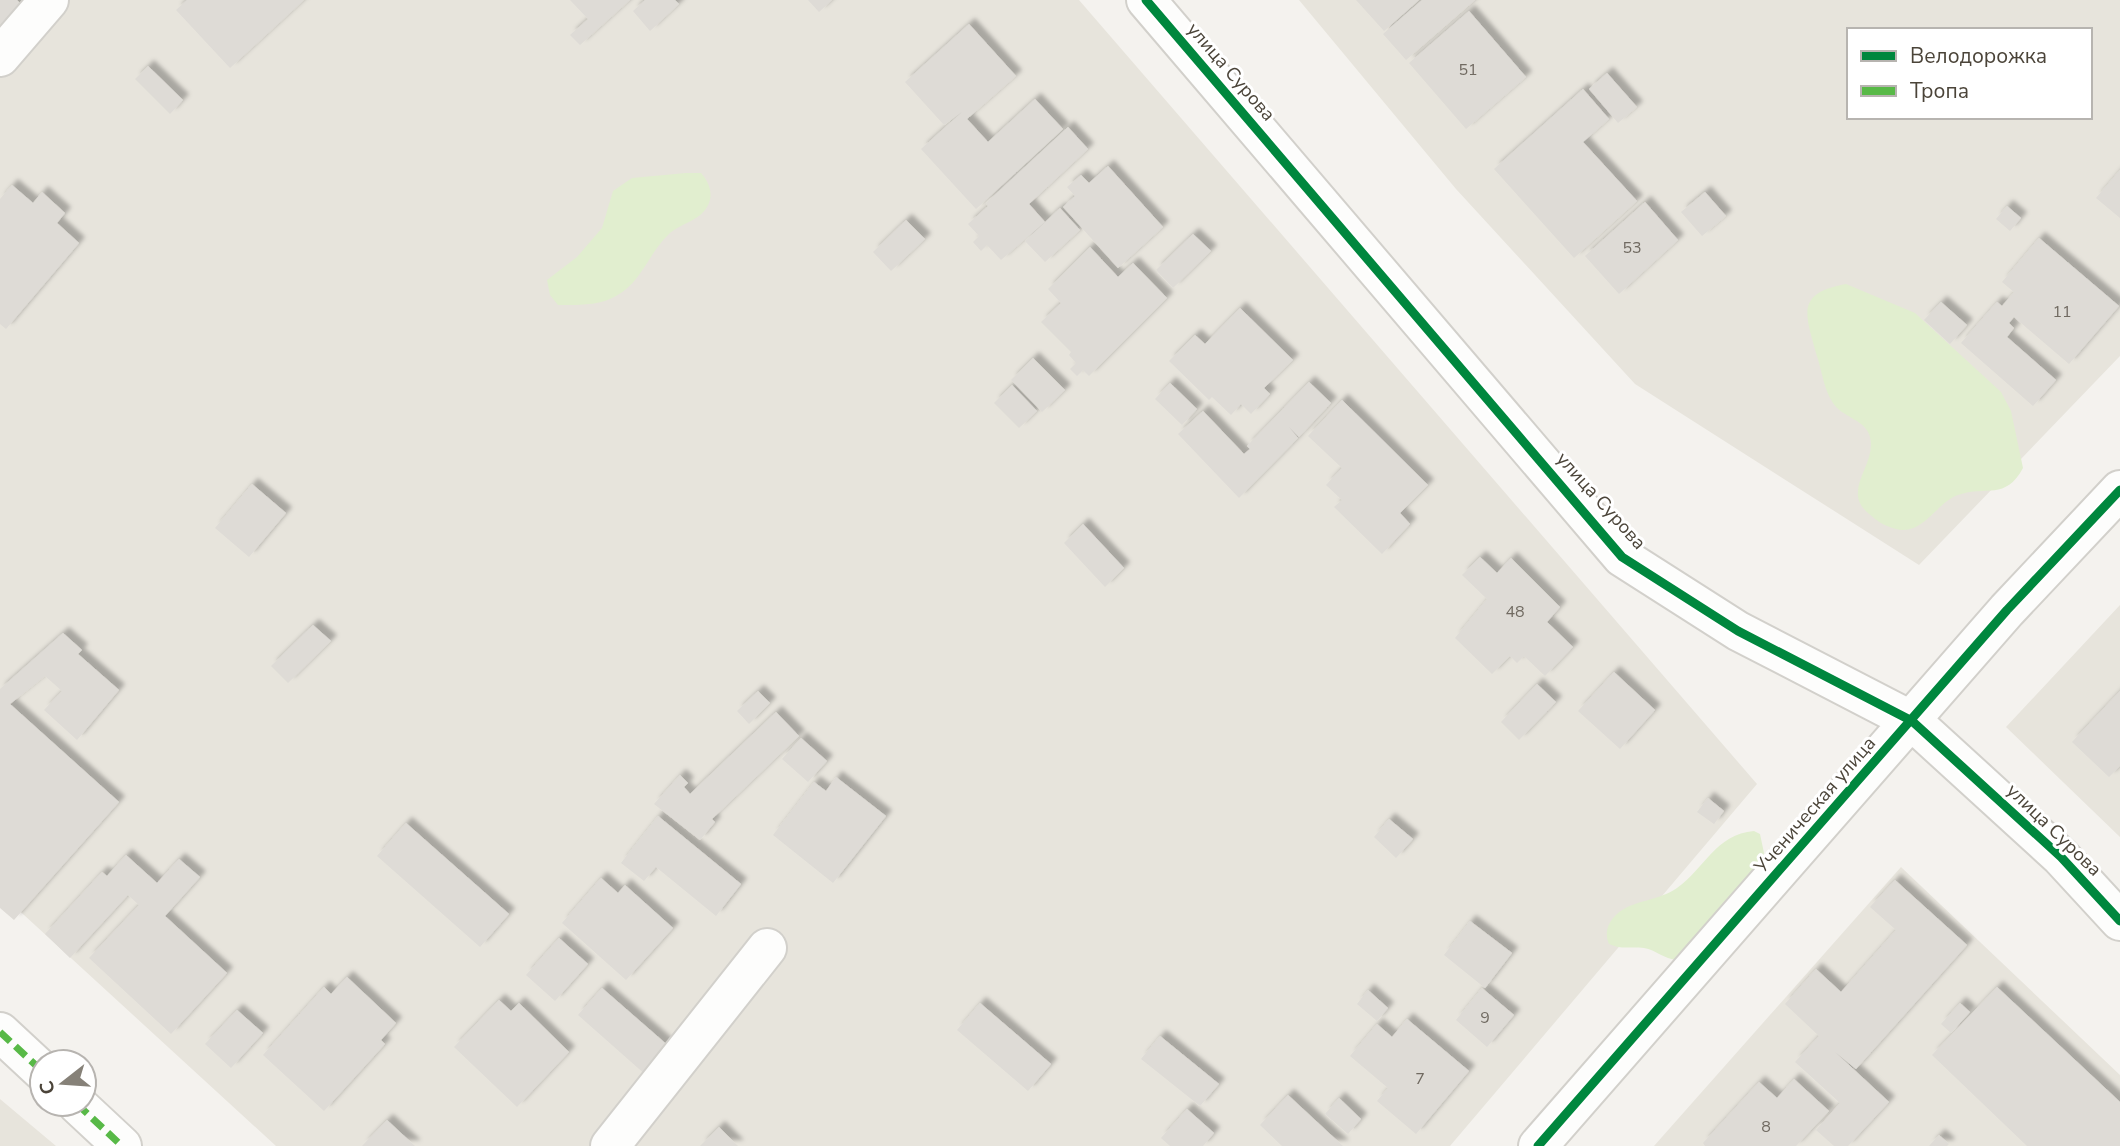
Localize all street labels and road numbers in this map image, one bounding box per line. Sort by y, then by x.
street label: улица Сурова [1181,17,1281,127]
street label: улица Сурова [1550,447,1652,555]
street label: Ученическая улица [1748,731,1882,880]
street label: улица Сурова [2001,778,2107,882]

